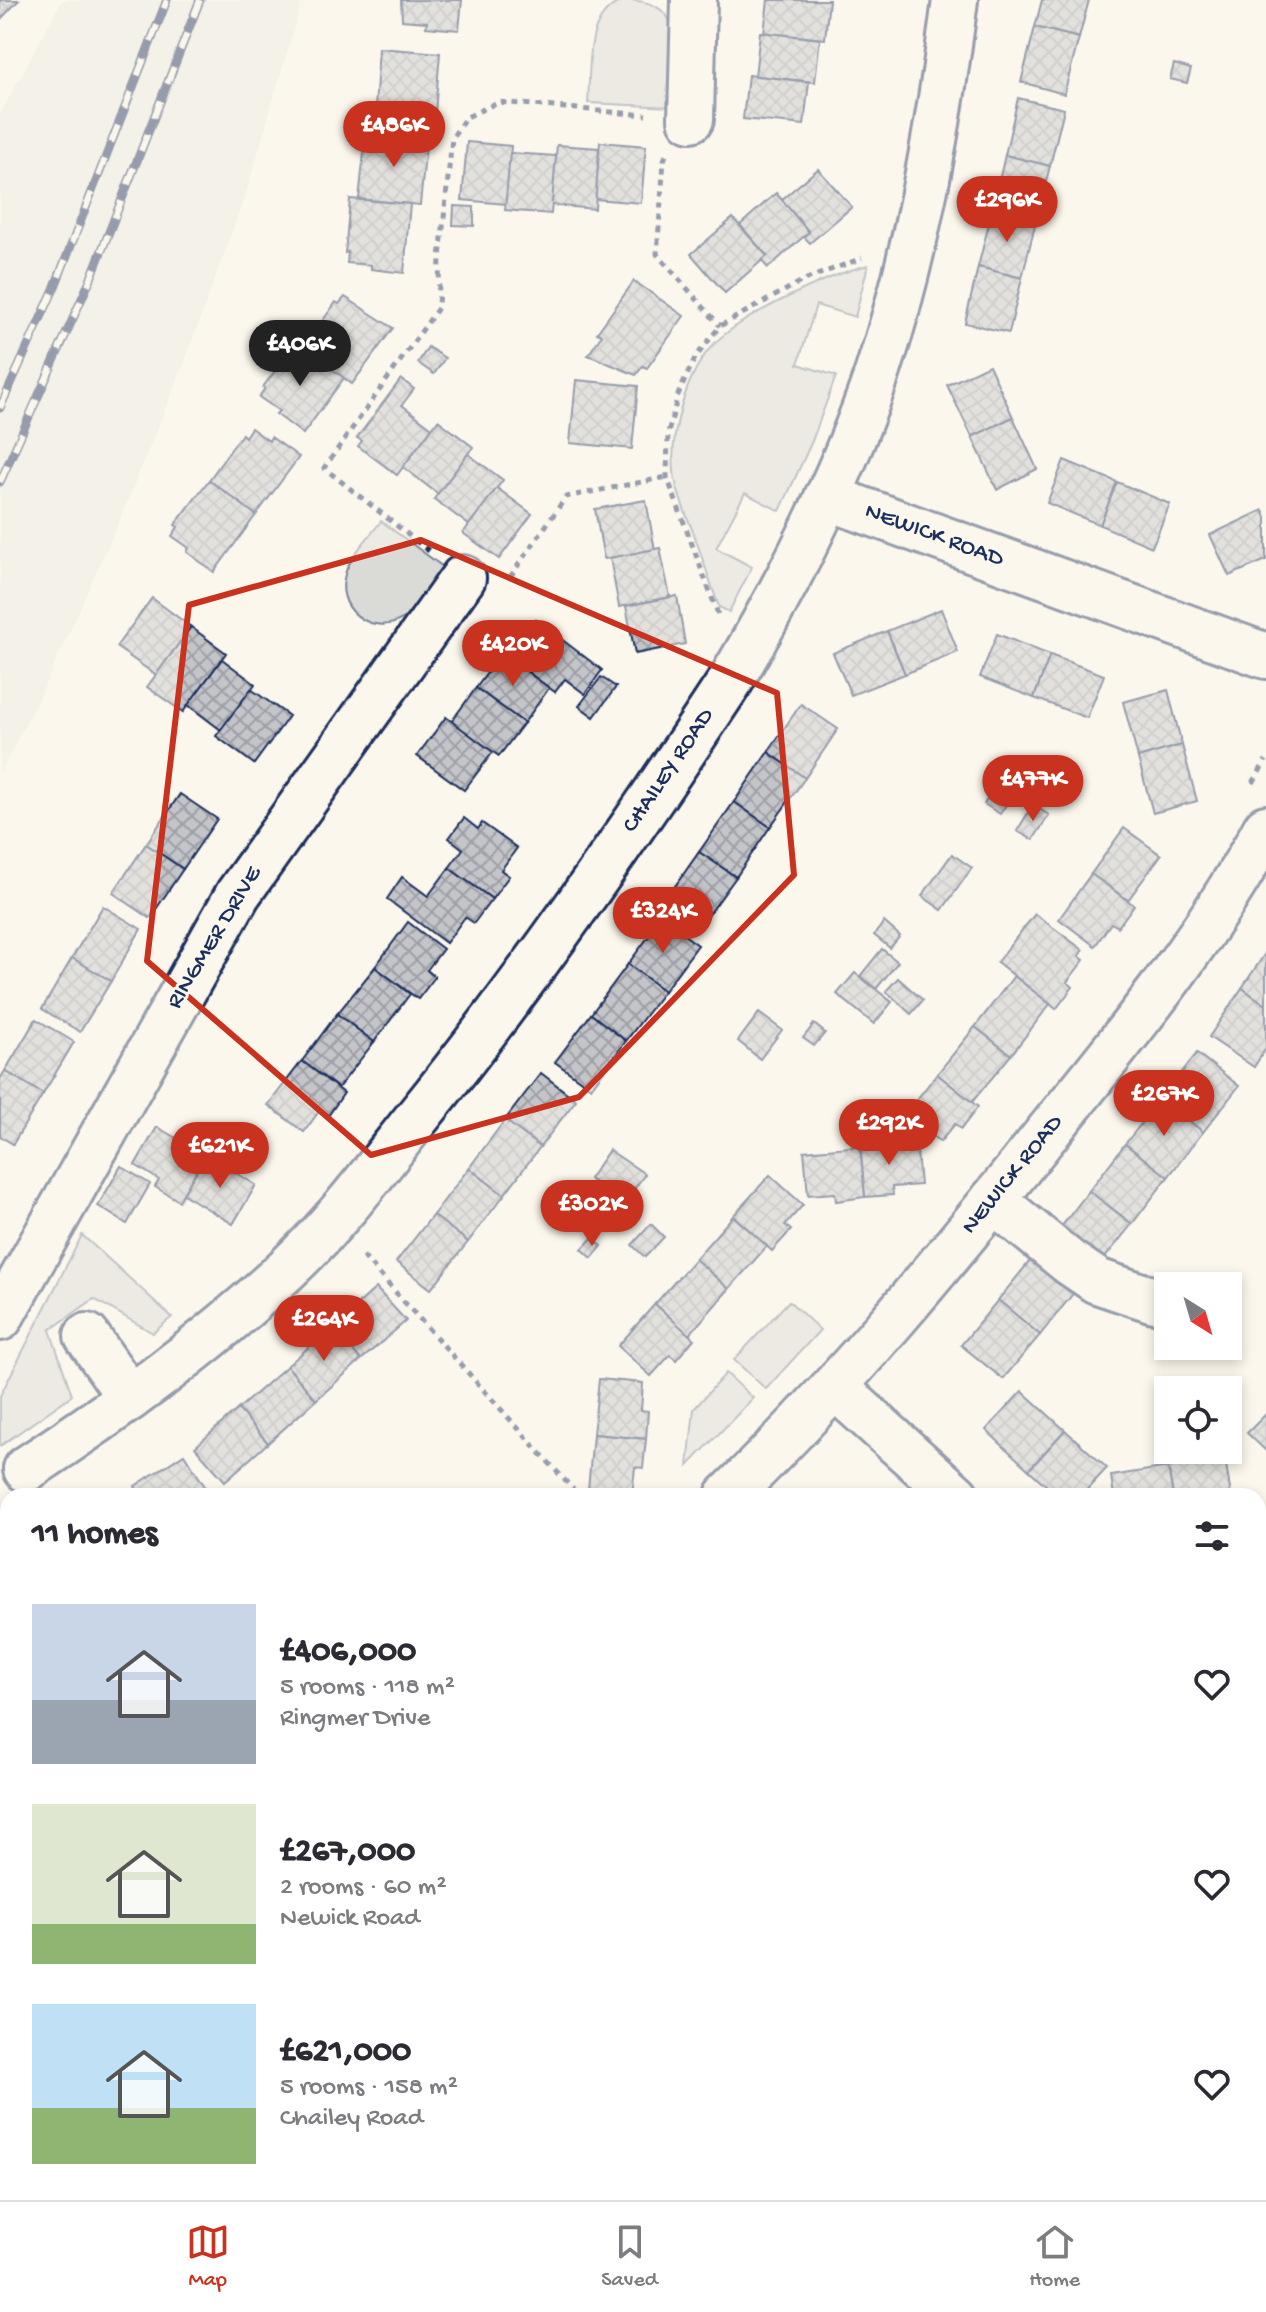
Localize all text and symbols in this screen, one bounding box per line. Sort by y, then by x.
pin: £486K [338,101,450,169]
text: £486K [361,111,427,142]
pin: £296K [951,176,1063,244]
text: £296K [975,186,1039,217]
pin: £406K [244,320,356,388]
text: £406K [267,330,333,361]
street label: NEWICK ROAD [861,497,1008,575]
pin: £420K [457,620,569,688]
text: £420K [480,630,546,661]
street label: CHAILEY ROAD [617,703,721,839]
pin: £477K [977,755,1089,823]
text: £477K [1000,765,1066,796]
street label: RINGMER DRIVE [161,861,270,1015]
pin: £324K [607,887,719,955]
text: £324K [631,897,695,928]
pin: £267K [1108,1070,1220,1138]
text: £267K [1131,1080,1197,1111]
pin: £292K [833,1099,945,1167]
text: £292K [857,1109,921,1140]
street label: NEWICK ROAD [956,1109,1070,1241]
pin: £621K [164,1122,276,1190]
text: £621K [189,1132,251,1163]
pin: £302K [536,1180,648,1248]
text: £302K [559,1190,625,1221]
north arrow [1154,1272,1242,1360]
map controls [1154,1272,1242,1464]
pin: £264K [268,1295,380,1363]
text: £264K [292,1305,356,1336]
button: locate [1154,1376,1242,1464]
icon: filters [1190,1514,1234,1558]
text: 11 homes [32,1516,158,1556]
text: £406,000 [280,1633,416,1673]
icon: home [96,1636,192,1732]
icon: heart [1190,1662,1234,1706]
text: 5 rooms · 118 m² [280,1673,455,1704]
text: Ringmer Drive [280,1704,430,1735]
text: £267,000 [280,1833,415,1873]
icon: home [96,1836,192,1932]
icon: heart [1190,1862,1234,1906]
text: 2 rooms · 60 m² [280,1873,446,1904]
text: Newick Road [280,1904,420,1935]
text: £621,000 [280,2033,411,2073]
icon: home [96,2036,192,2132]
icon: heart [1190,2062,1234,2106]
text: 5 rooms · 158 m² [280,2073,458,2104]
text: Chailey Road [280,2104,423,2135]
tab: Map [186,2220,230,2294]
tab: Saved [601,2220,658,2294]
tab: Home [1029,2220,1080,2294]

